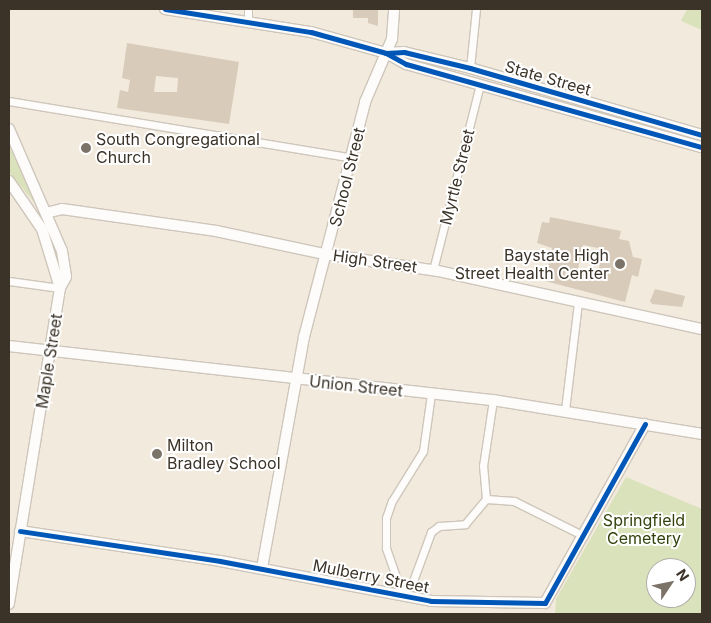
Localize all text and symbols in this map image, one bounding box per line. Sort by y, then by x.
street label: State Street [503,57,593,99]
street label: School Street [325,125,369,229]
street label: Myrtle Street [436,127,478,227]
place label: South Congregational Church [96,129,260,167]
marker: South Congregational Church [80,142,92,154]
place label: Baystate High Street Health Center [455,245,609,283]
street label: High Street [332,246,418,276]
marker: Baystate High Street Health Center [613,257,627,271]
street label: Maple Street [32,312,66,410]
street label: Union Street [308,372,404,400]
place label: Milton Bradley School [167,435,281,473]
marker: Milton Bradley School [151,448,163,460]
park label: Springfield Cemetery [603,510,685,548]
street label: Mulberry Street [311,555,431,597]
north arrow [646,558,696,608]
text: N [673,566,693,584]

